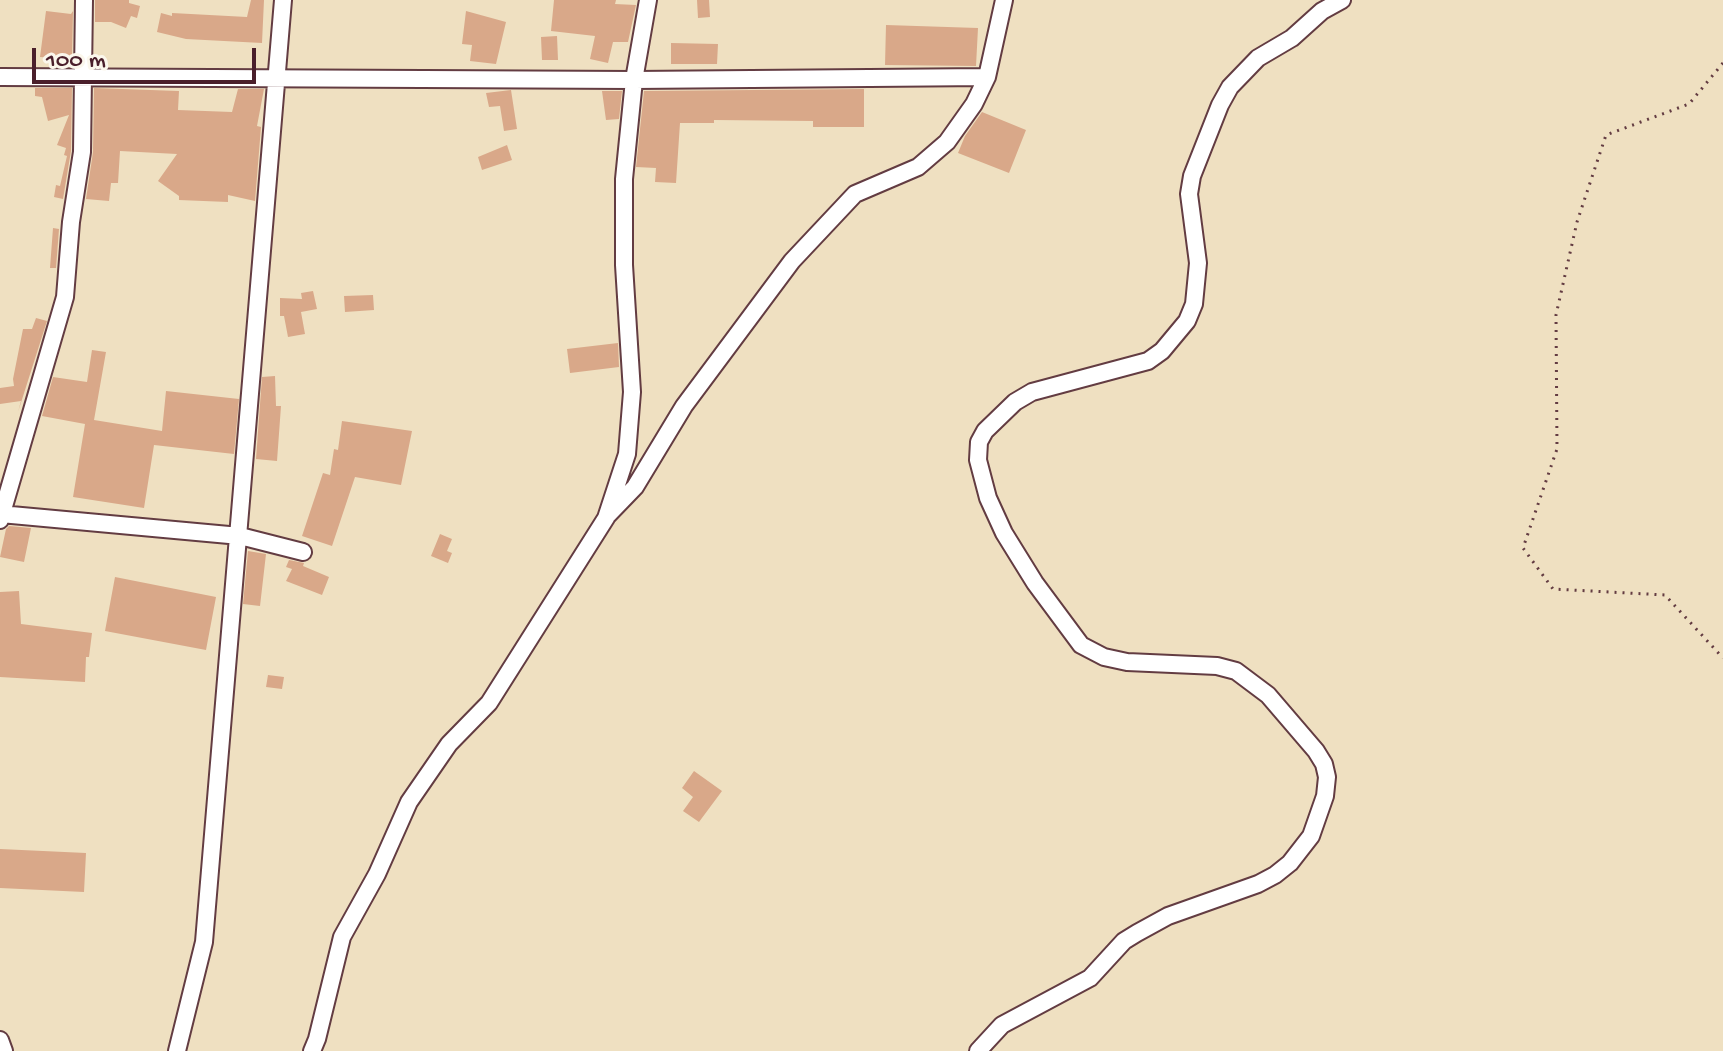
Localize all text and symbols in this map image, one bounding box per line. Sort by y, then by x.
scale bar [36,32,260,82]
text: 100 m [46,47,106,76]

